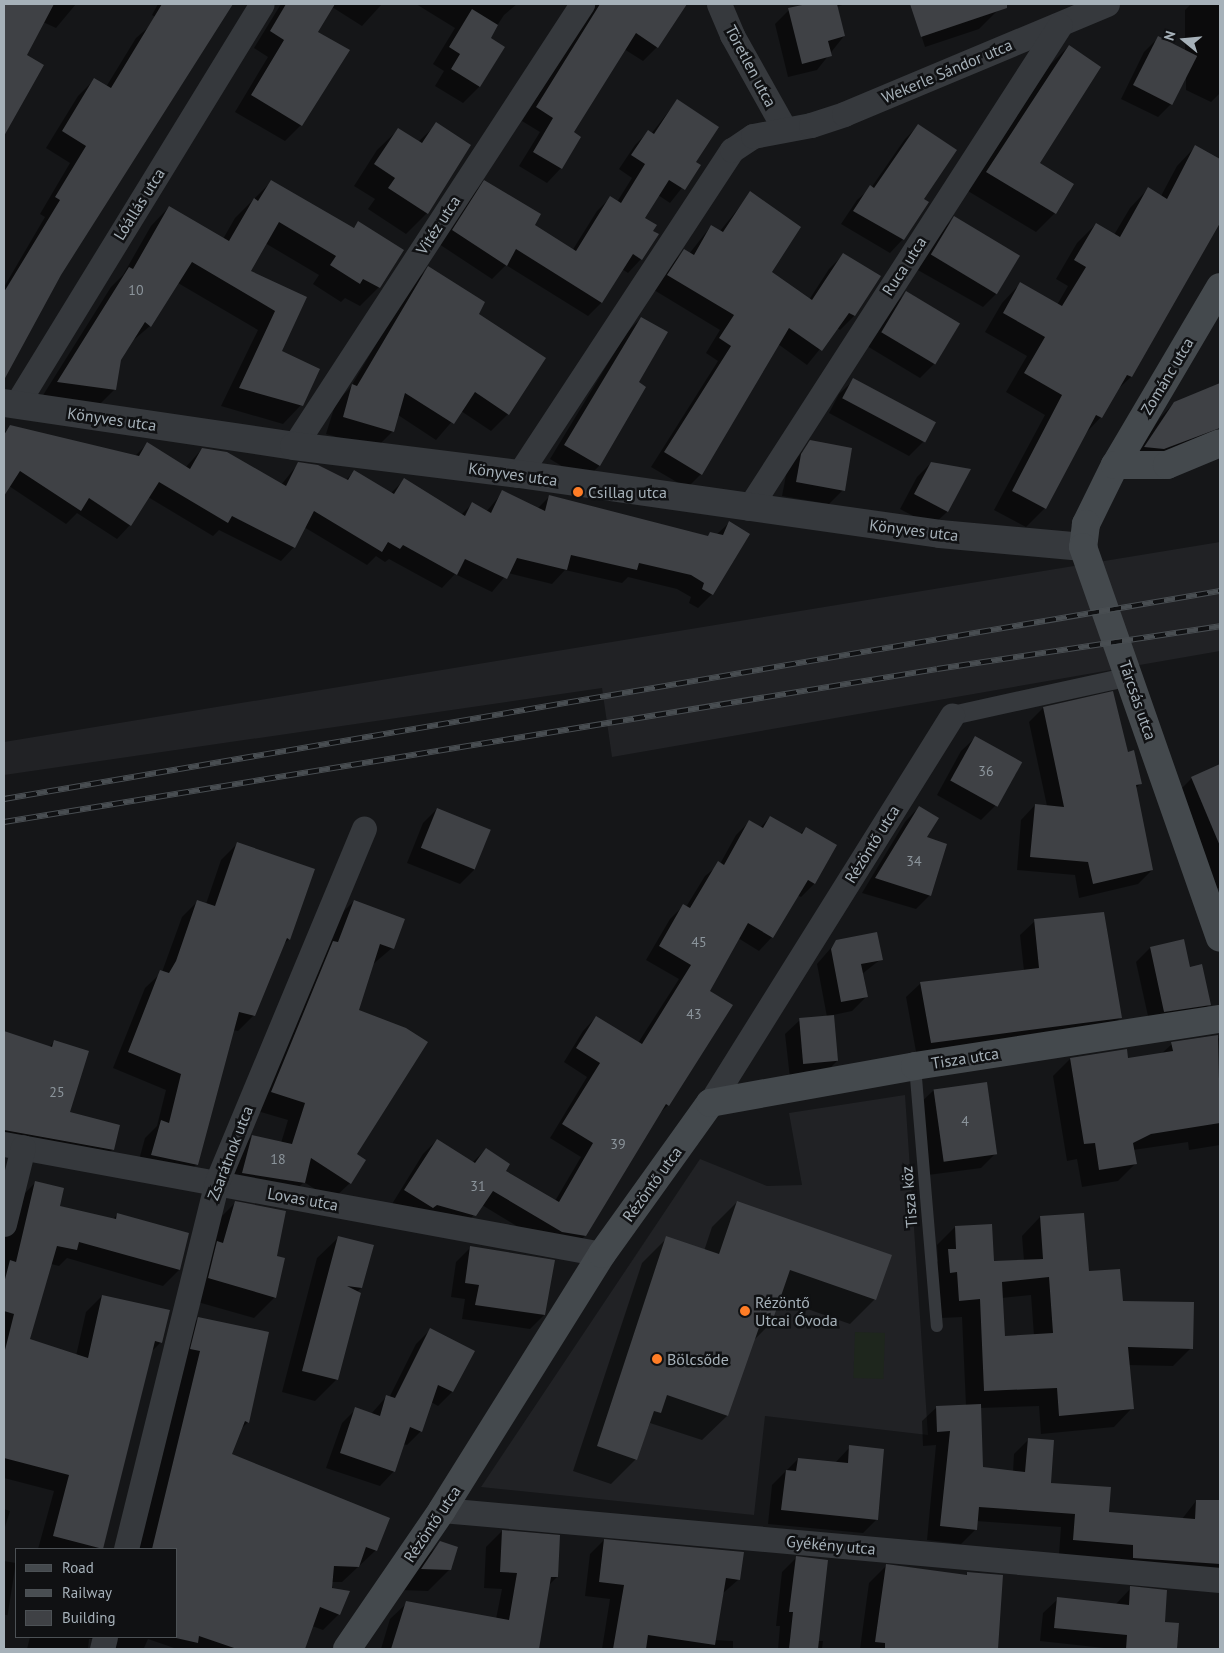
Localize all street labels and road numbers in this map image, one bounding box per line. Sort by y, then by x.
street label: Töretlen utca [721,22,781,110]
street label: Wekerle Sándor utca [879,35,1015,107]
street label: Lóállás utca [109,165,169,243]
street label: Vitéz utca [412,192,464,258]
street label: Ruca utca [878,233,930,299]
street label: Zománc utca [1136,334,1198,418]
street label: Könyves utca [66,403,158,435]
street label: Könyves utca [467,458,559,490]
street label: Könyves utca [868,515,960,545]
street label: Tárcsás utca [1115,658,1161,742]
street label: Rézöntő utca [841,802,903,886]
street label: Tisza utca [930,1043,1000,1073]
street label: Zsarátnok utca [203,1103,257,1203]
street label: Rézöntő utca [618,1143,686,1225]
street label: Tisza köz [897,1165,921,1229]
street label: Lovas utca [266,1183,340,1215]
street label: Rézöntő utca [399,1482,465,1566]
street label: Gyékény utca [785,1532,877,1558]

